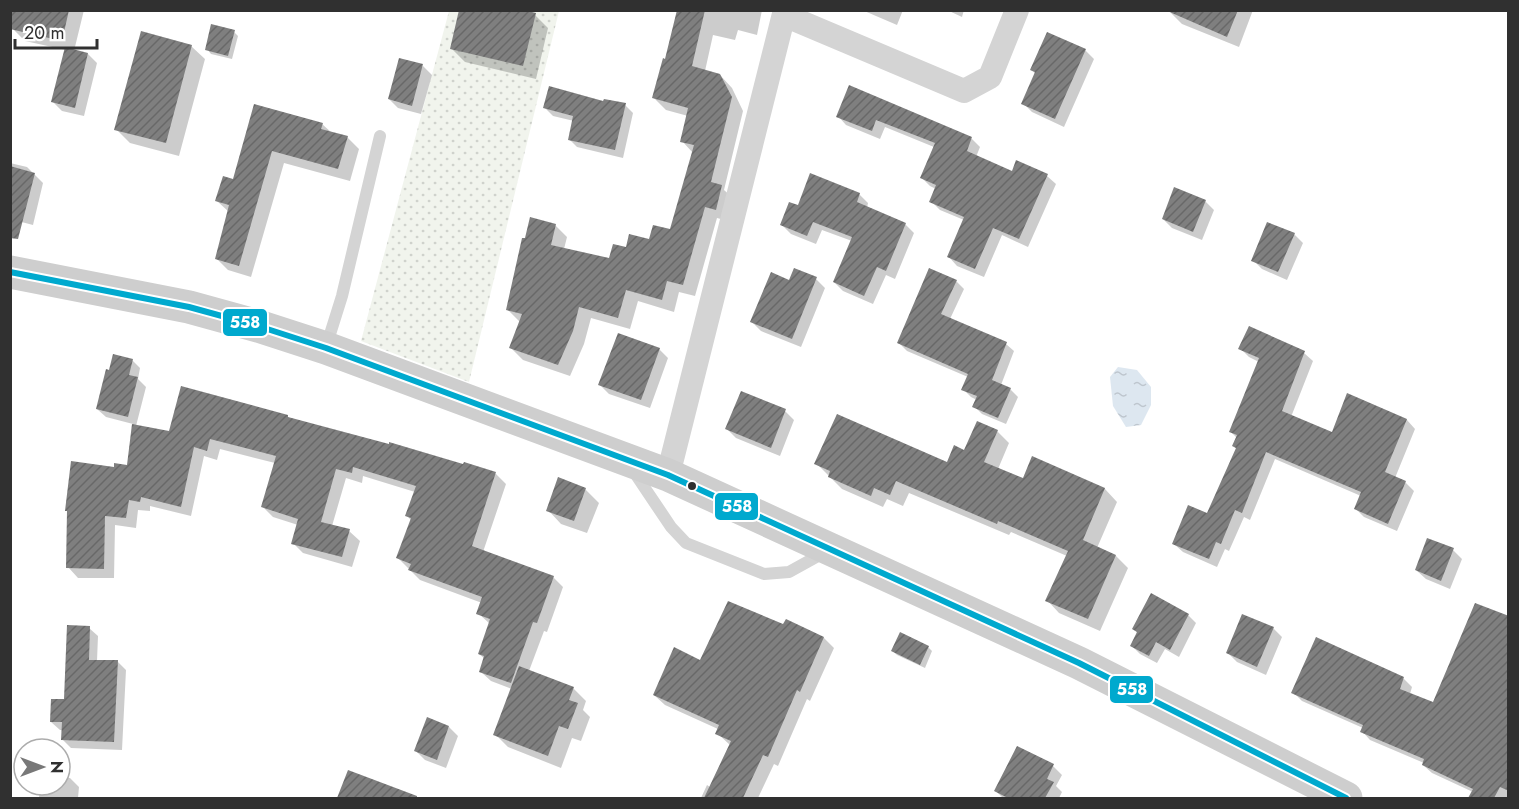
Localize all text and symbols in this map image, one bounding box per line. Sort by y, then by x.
scale bar [15,12,98,50]
text: 20 m [24,20,64,46]
line badge: 558 [222,308,268,337]
text: 558 [230,311,260,334]
unlabelled marker [686,480,698,492]
line badge: 558 [714,492,759,521]
text: 558 [722,495,752,518]
line badge: 558 [1109,675,1154,704]
text: 558 [1117,678,1147,701]
north arrow [12,737,72,797]
text: N [45,761,68,773]

